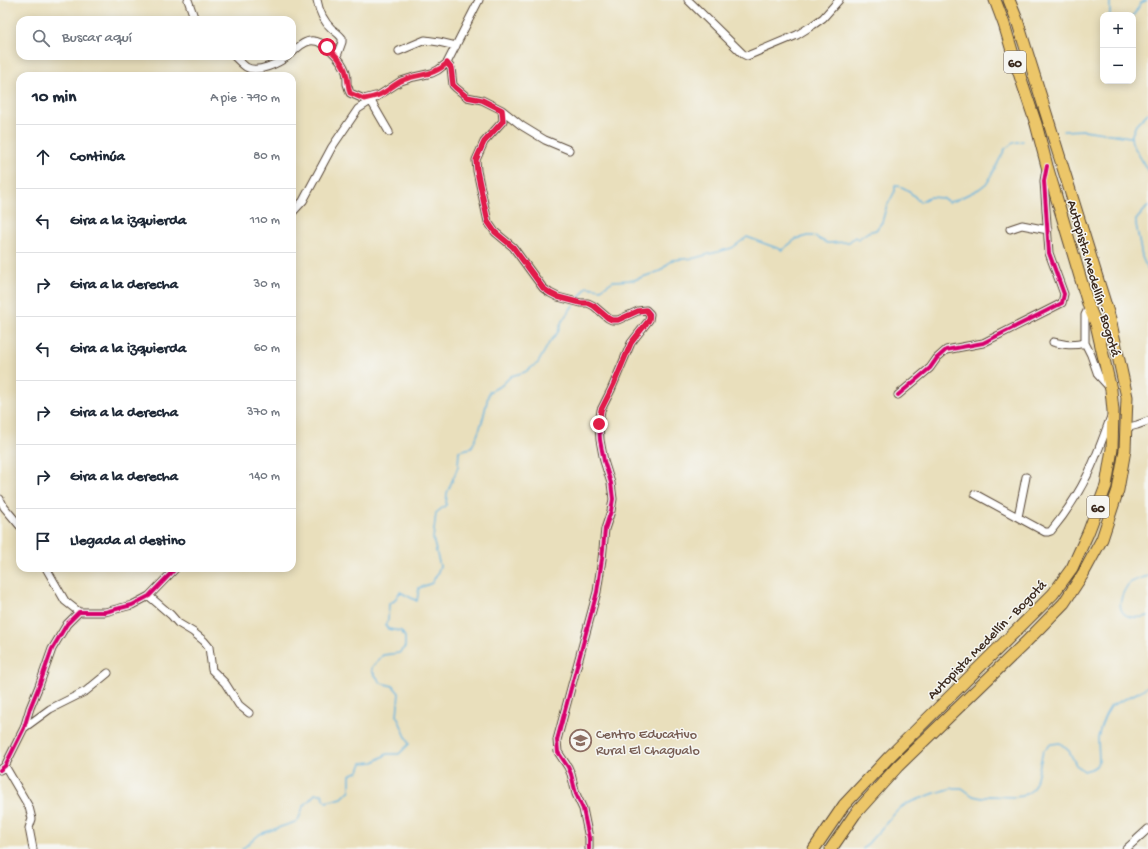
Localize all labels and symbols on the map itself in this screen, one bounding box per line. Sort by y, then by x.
route start [318,38,336,56]
road number: 60 [1004,51,1026,73]
street label: Autopista Medellín - Bogotá [1062,198,1123,360]
route end [590,415,608,433]
road number: 60 [1087,496,1109,518]
street label: Autopista Medellín - Bogotá [924,577,1052,704]
place label: Centro Educativo Rural El Chagualo [596,727,700,760]
school or university icon: Centro Educativo Rural El Chagualo [567,728,593,754]

